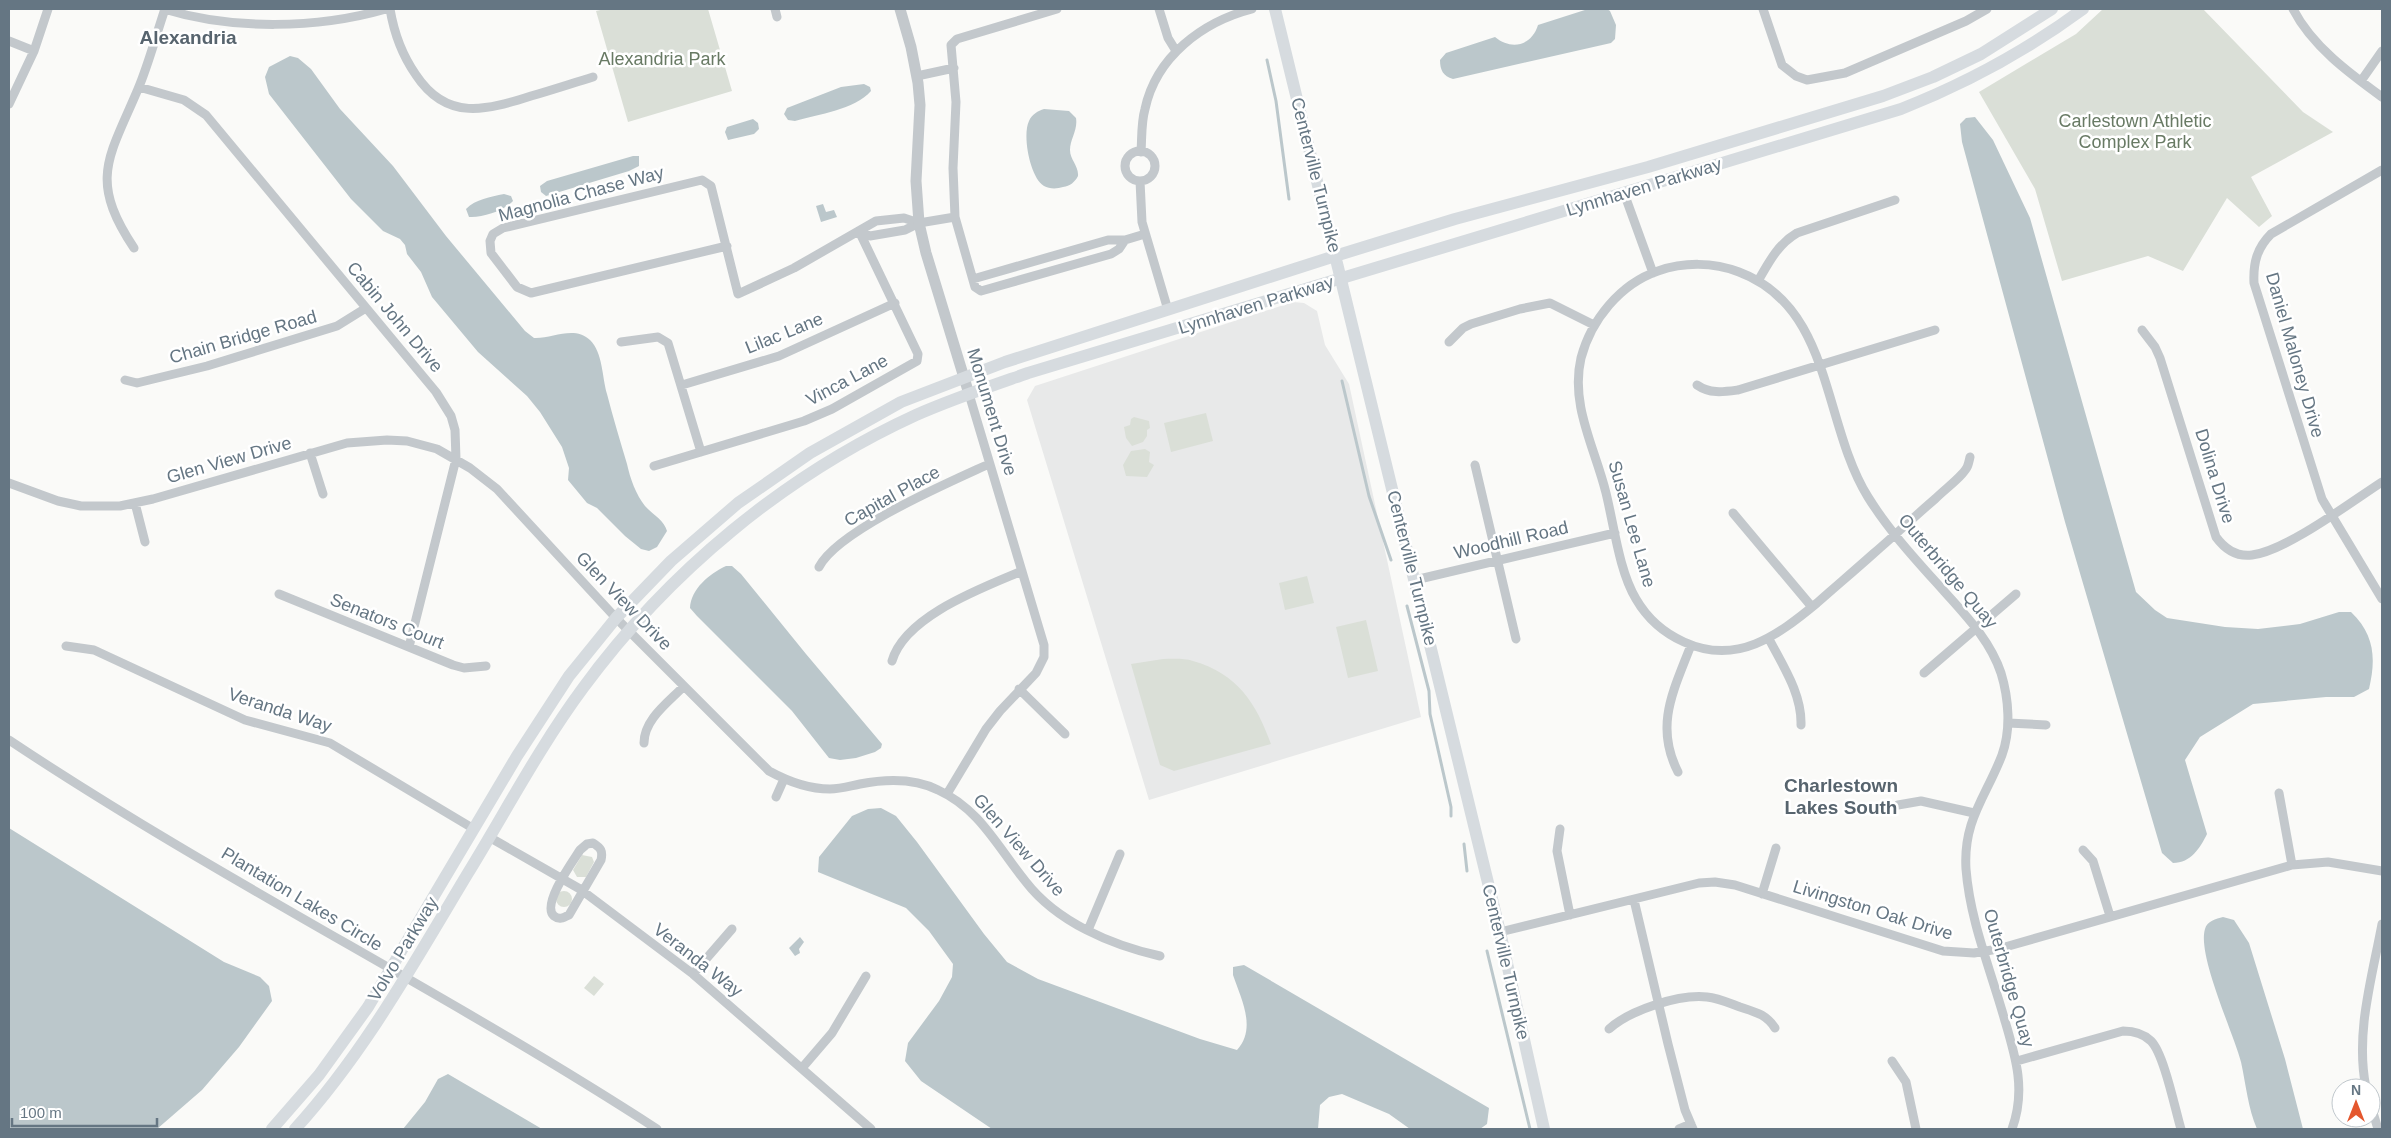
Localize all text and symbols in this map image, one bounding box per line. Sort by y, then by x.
district label: Alexandria [139,27,237,48]
park label: Alexandria Park [598,49,727,69]
street label: Centerville Turnpike [1287,95,1345,255]
park label: Carlestown Athletic Complex Park [2058,111,2212,152]
street label: Lynnhaven Parkway [1564,154,1724,220]
street label: Magnolia Chase Way [496,162,666,226]
street label: Cabin John Drive [343,258,447,376]
street label: Daniel Maloney Drive [2262,270,2328,440]
street label: Lynnhaven Parkway [1176,272,1336,338]
street label: Chain Bridge Road [167,306,319,368]
street label: Lilac Lane [742,308,826,358]
street label: Monument Drive [963,346,1021,478]
street label: Vinca Lane [803,350,891,410]
street label: Dolina Drive [2191,426,2239,526]
street label: Glen View Drive [164,433,294,487]
street label: Susan Lee Lane [1604,458,1660,590]
street label: Capital Place [841,462,943,530]
street label: Centerville Turnpike [1383,488,1441,648]
street label: Outerbridge Quay [1894,510,2002,632]
street label: Woodhill Road [1452,517,1570,563]
street label: Glen View Drive [572,548,676,654]
street label: Senators Court [327,589,447,653]
street label: Veranda Way [226,684,334,736]
district label: Charlestown Lakes South [1784,775,1898,818]
street label: Glen View Drive [969,790,1069,900]
street label: Plantation Lakes Circle [218,843,386,955]
street label: Livingston Oak Drive [1791,876,1955,944]
street label: Centerville Turnpike [1478,882,1534,1042]
street label: Volvo Parkway [364,893,442,1005]
street label: Outerbridge Quay [1980,906,2038,1050]
street label: Veranda Way [650,919,746,1001]
north arrow [2331,1078,2381,1128]
text: N [2351,1082,2361,1098]
scale bar [12,1096,158,1128]
text: 100 m [20,1104,62,1121]

